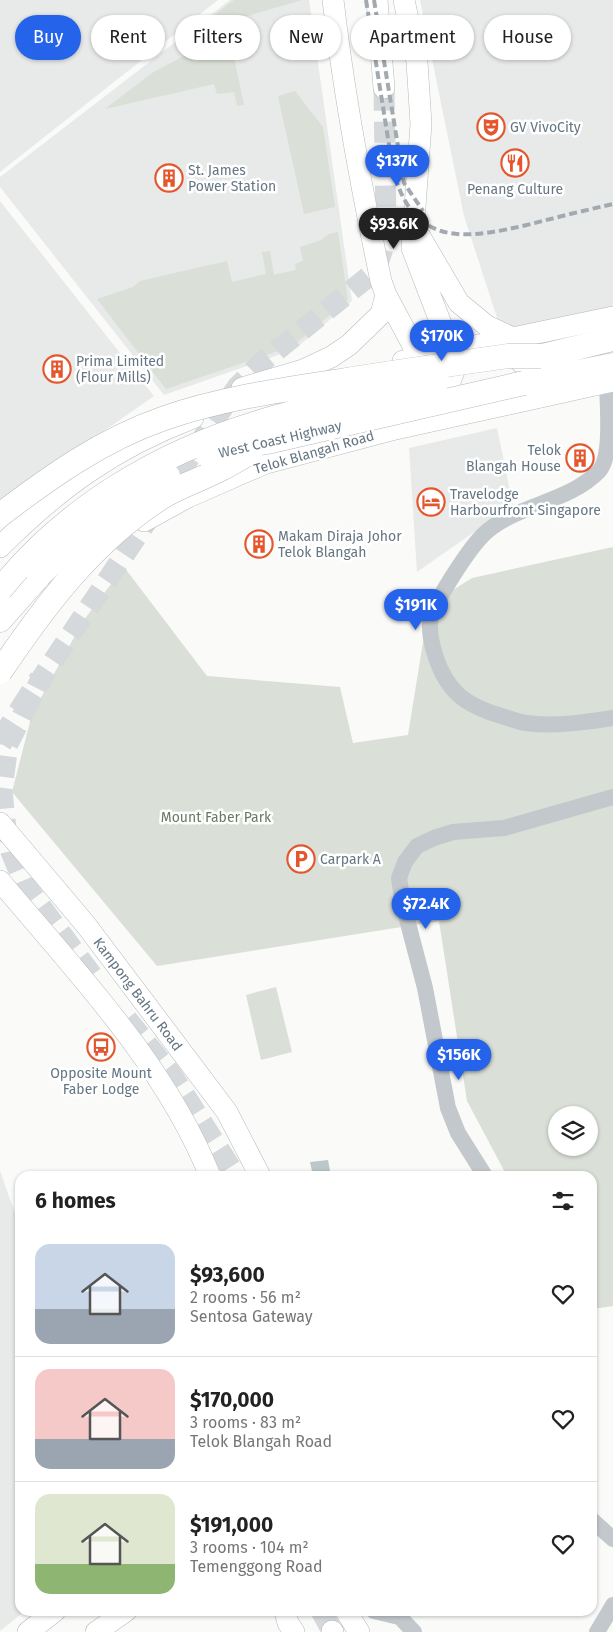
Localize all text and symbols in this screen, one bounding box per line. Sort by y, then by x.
chip: Buy [15,15,81,60]
chip: Rent [91,15,165,60]
chip: Filters [175,15,260,60]
chip: New [270,15,341,60]
chip: Apartment [351,15,474,60]
chip: House [484,15,571,60]
theatre icon: GV VivoCity [476,112,506,142]
place label: GV VivoCity [510,119,581,136]
pin: $137K [362,144,432,187]
restaurant icon: Penang Culture [500,148,530,178]
text: $137K [376,151,418,170]
place label: St. James Power Station [188,162,276,195]
building icon: St. James Power Station [154,163,184,193]
place label: Penang Culture [467,181,563,198]
pin: $93.6K [353,208,435,250]
text: $93.6K [370,214,418,233]
pin: $170K [407,320,477,362]
text: $170K [421,326,463,345]
place label: Prima Limited (Flour Mills) [76,353,164,386]
building icon: Prima Limited (Flour Mills) [42,354,72,384]
street label: West Coast Highway [217,417,343,462]
street label: Telok Blangah Road [252,427,376,478]
place label: Telok Blangah House [466,442,562,475]
building icon: Telok Blangah House [565,443,595,473]
place label: Travelodge Harbourfront Singapore [450,486,601,519]
hotel icon: Travelodge Harbourfront Singapore [416,487,446,517]
place label: Makam Diraja Johor Telok Blangah [278,528,402,561]
building icon: Makam Diraja Johor Telok Blangah [244,529,274,559]
pin: $191K [381,588,451,631]
text: $191K [395,595,437,614]
park label: Mount Faber Park [161,809,272,826]
parking icon: Carpark A [286,844,316,874]
place label: Carpark A [320,851,381,868]
pin: $72.4K [385,888,467,930]
text: $72.4K [403,894,449,913]
street label: Kampong Bahru Road [89,934,186,1054]
bus stop icon: Opposite Mount Faber Lodge [86,1032,116,1062]
pin: $156K [424,1038,494,1081]
text: $156K [437,1045,481,1064]
place label: Opposite Mount Faber Lodge [50,1065,153,1098]
map controls [548,1106,598,1156]
button: layers [548,1106,598,1156]
icon: filters [549,1187,577,1215]
text: 6 homes [35,1188,116,1214]
text: $93,600 [190,1262,265,1288]
icon: home [75,1264,135,1324]
icon: heart [549,1280,577,1308]
text: 2 rooms · 56 m² [190,1288,301,1307]
text: Sentosa Gateway [190,1307,313,1326]
text: $170,000 [190,1387,274,1413]
icon: home [75,1389,135,1449]
icon: heart [549,1405,577,1433]
text: 3 rooms · 83 m² [190,1413,301,1432]
text: Telok Blangah Road [190,1432,332,1451]
text: $191,000 [190,1512,273,1538]
icon: home [75,1514,135,1574]
icon: heart [549,1530,577,1558]
text: 3 rooms · 104 m² [190,1538,309,1557]
text: Temenggong Road [190,1557,322,1576]

